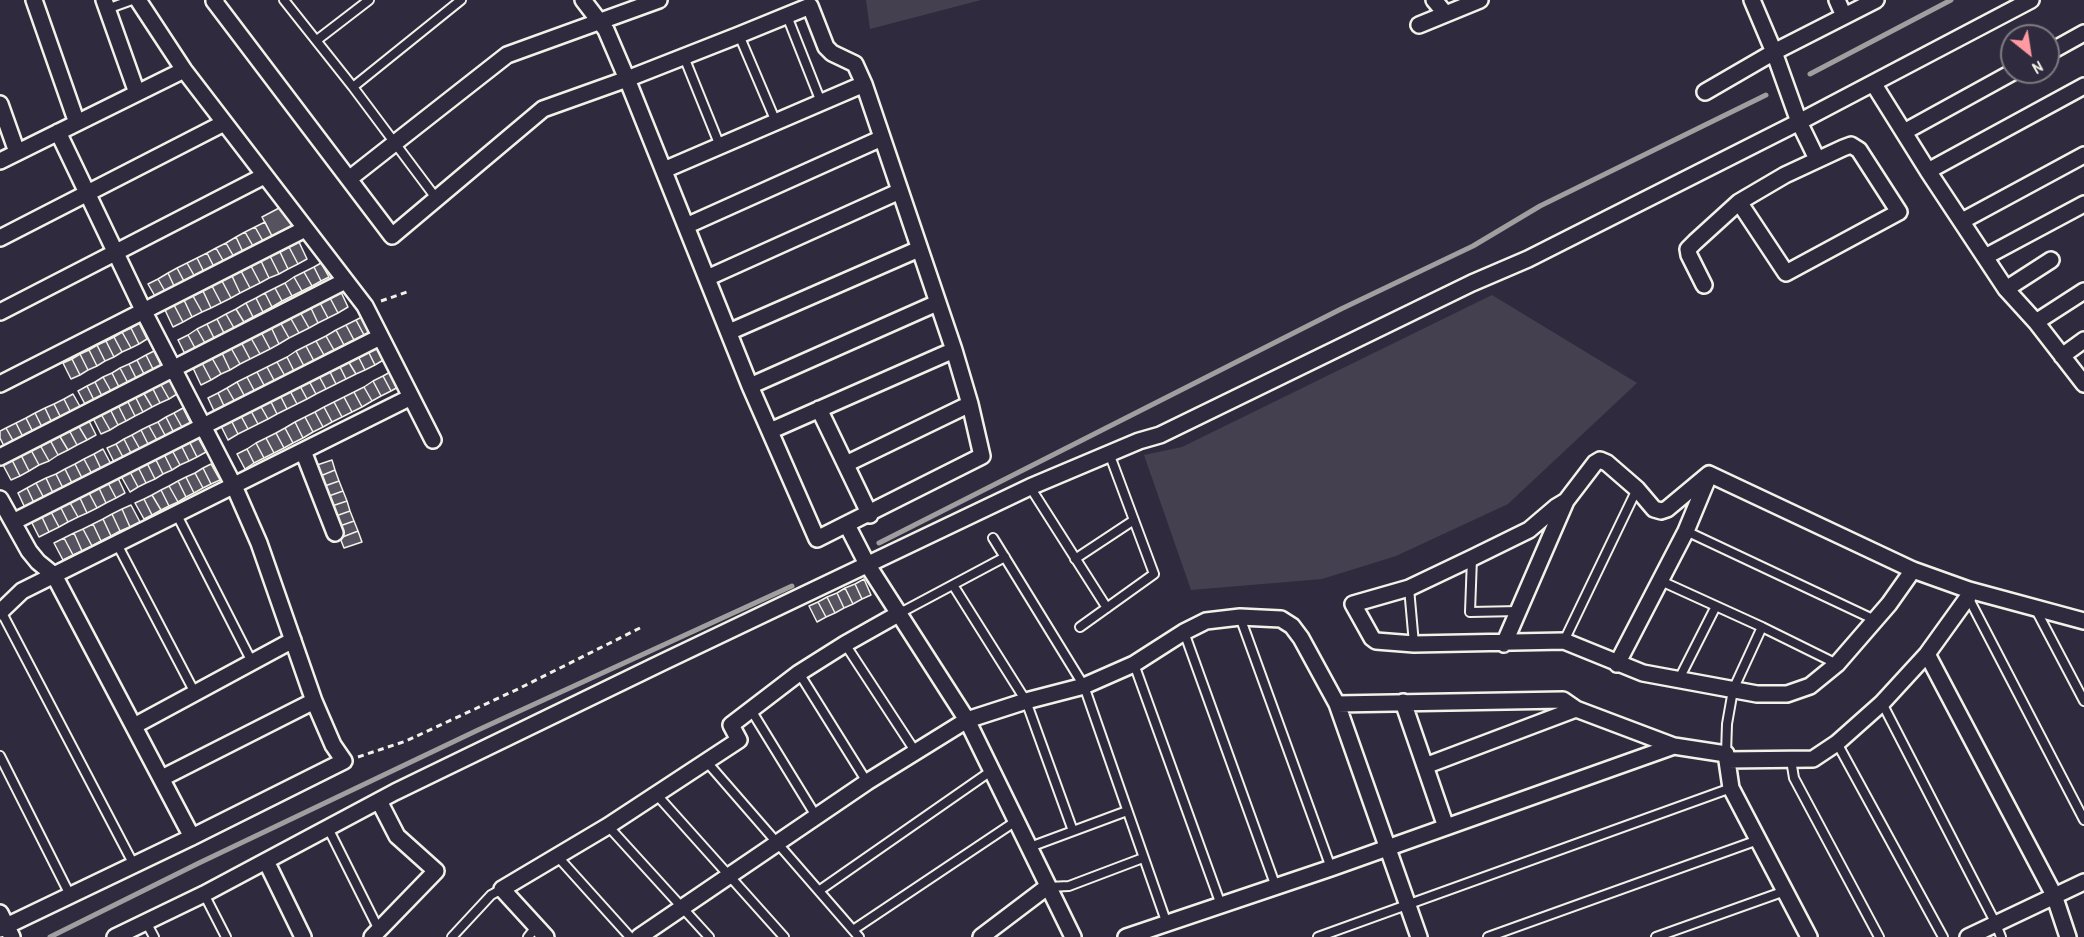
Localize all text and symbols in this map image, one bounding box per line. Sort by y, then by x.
north arrow [2000,24,2060,84]
text: N [2029,56,2047,80]

